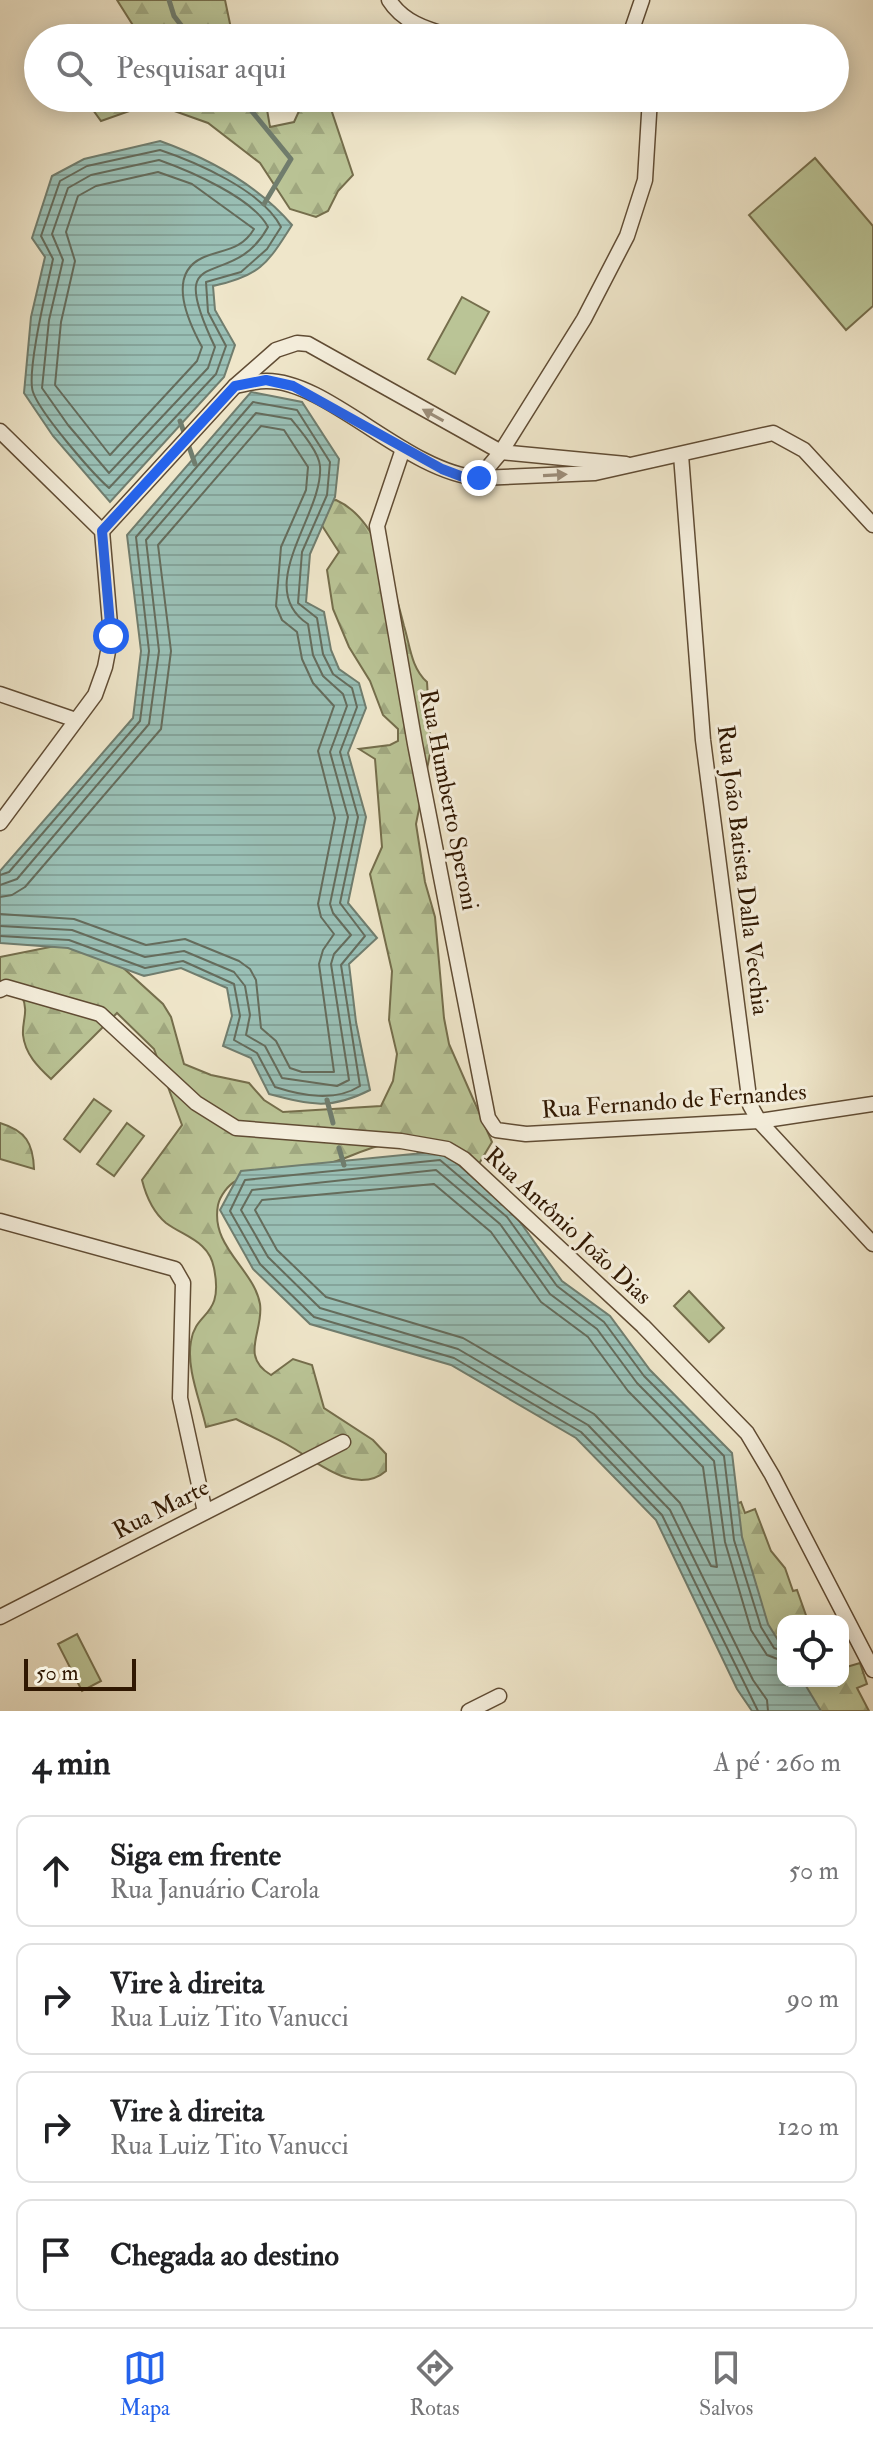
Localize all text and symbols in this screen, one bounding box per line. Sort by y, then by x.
search box [24,24,849,112]
icon: search [52,46,96,90]
text: Pesquisar aqui [116,50,286,87]
one-way arrow [422,408,444,422]
route end [461,460,497,496]
one-way arrow [543,468,568,481]
route start [93,618,129,654]
street label: Rua Humberto Speroni [412,687,486,913]
street label: Rua João Batista Dalla Vecchia [710,723,776,1018]
street label: Rua Fernando de Fernandes [540,1076,808,1126]
street label: Rua Antônio João Dias [478,1140,658,1312]
street label: Rua Marte [108,1472,214,1546]
map controls [777,1615,849,1687]
button: locate [777,1615,849,1687]
scale bar [24,1655,136,1691]
text: 50 m [36,1659,78,1687]
text: 4 min [32,1742,110,1785]
text: A pé · 260 m [714,1747,841,1779]
text: Siga em frente [110,1837,281,1874]
icon: ahead [34,1849,78,1893]
text: 50 m [789,1855,839,1887]
text: Rua Januário Carola [110,1874,319,1906]
text: Vire à direita [110,1965,264,2002]
icon: right [34,1977,78,2021]
text: 90 m [787,1983,839,2015]
text: Rua Luiz Tito Vanucci [110,2002,349,2034]
text: Vire à direita [110,2093,264,2130]
icon: right [34,2105,78,2149]
text: 120 m [778,2111,839,2143]
text: Rua Luiz Tito Vanucci [110,2130,349,2162]
icon: arrive [34,2233,78,2277]
text: Chegada ao destino [110,2237,339,2274]
tab: Mapa [120,2346,170,2422]
tab: Rotas [410,2346,459,2422]
tab: Salvos [699,2346,753,2422]

